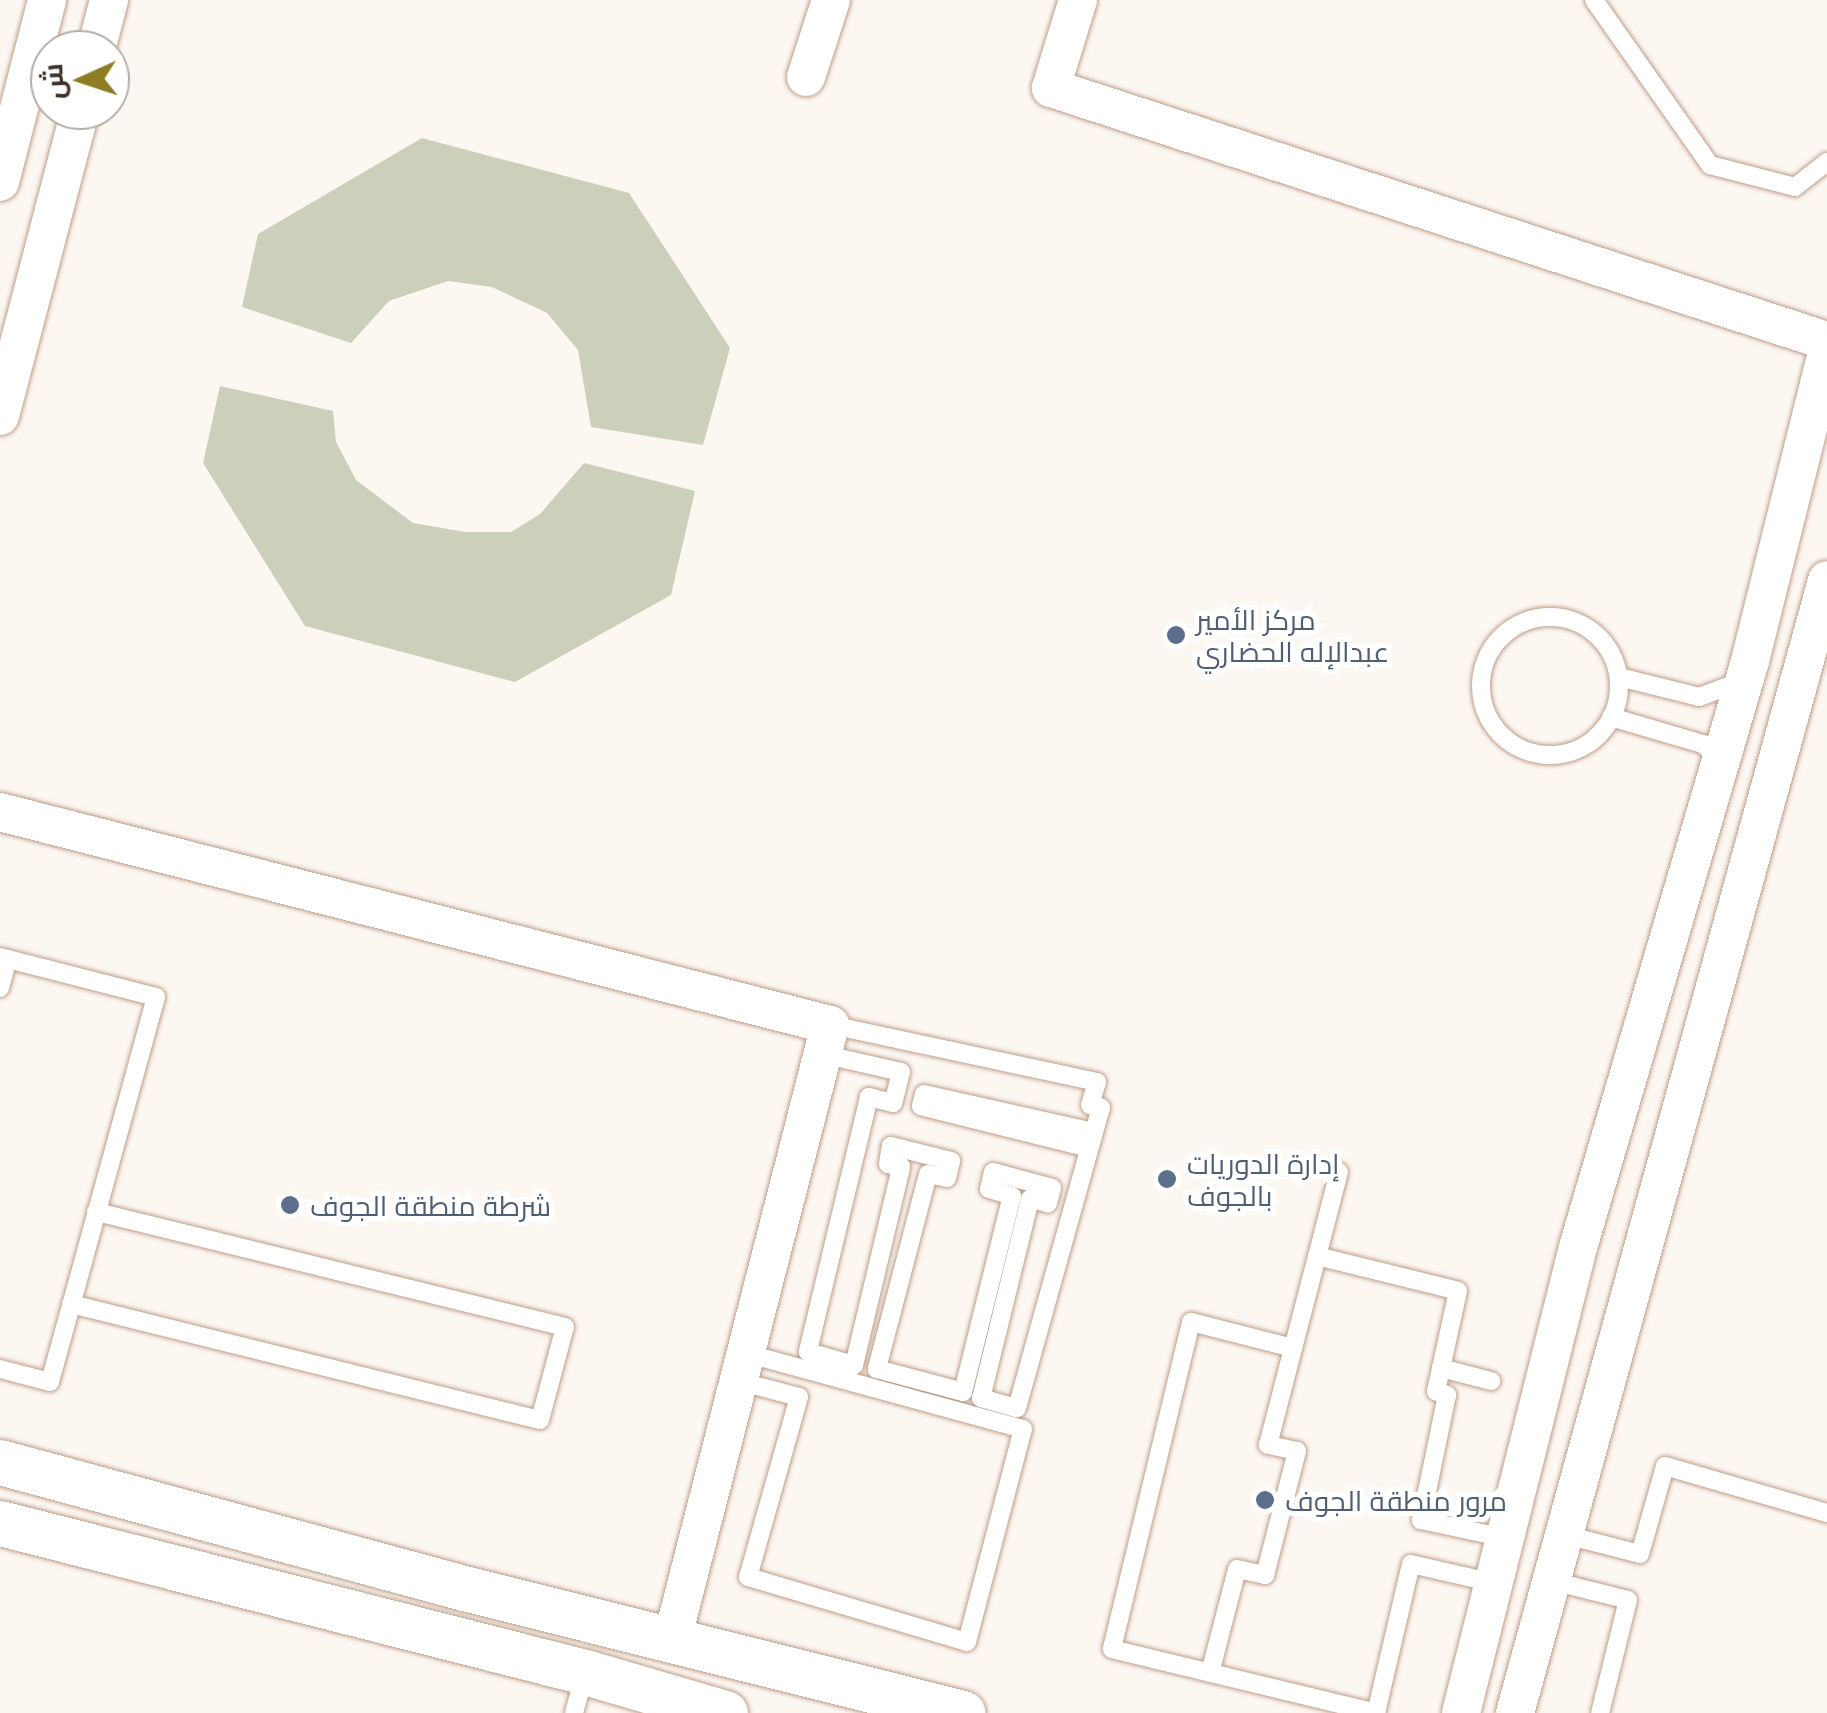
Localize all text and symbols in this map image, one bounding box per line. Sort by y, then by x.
north arrow [30,30,130,130]
text: ش [32,63,72,100]
place label: مركز الأمير عبدالإله الحضاري [1196,602,1389,668]
marker: مركز الأمير عبدالإله الحضاري [1165,624,1187,646]
place label: إدارة الدوريات بالجوف [1187,1146,1340,1212]
marker: إدارة الدوريات بالجوف [1156,1168,1178,1190]
place label: شرطة منطقة الجوف [310,1188,551,1222]
marker: شرطة منطقة الجوف [279,1194,301,1216]
place label: مرور منطقة الجوف [1285,1483,1507,1517]
marker: مرور منطقة الجوف [1254,1489,1276,1511]

